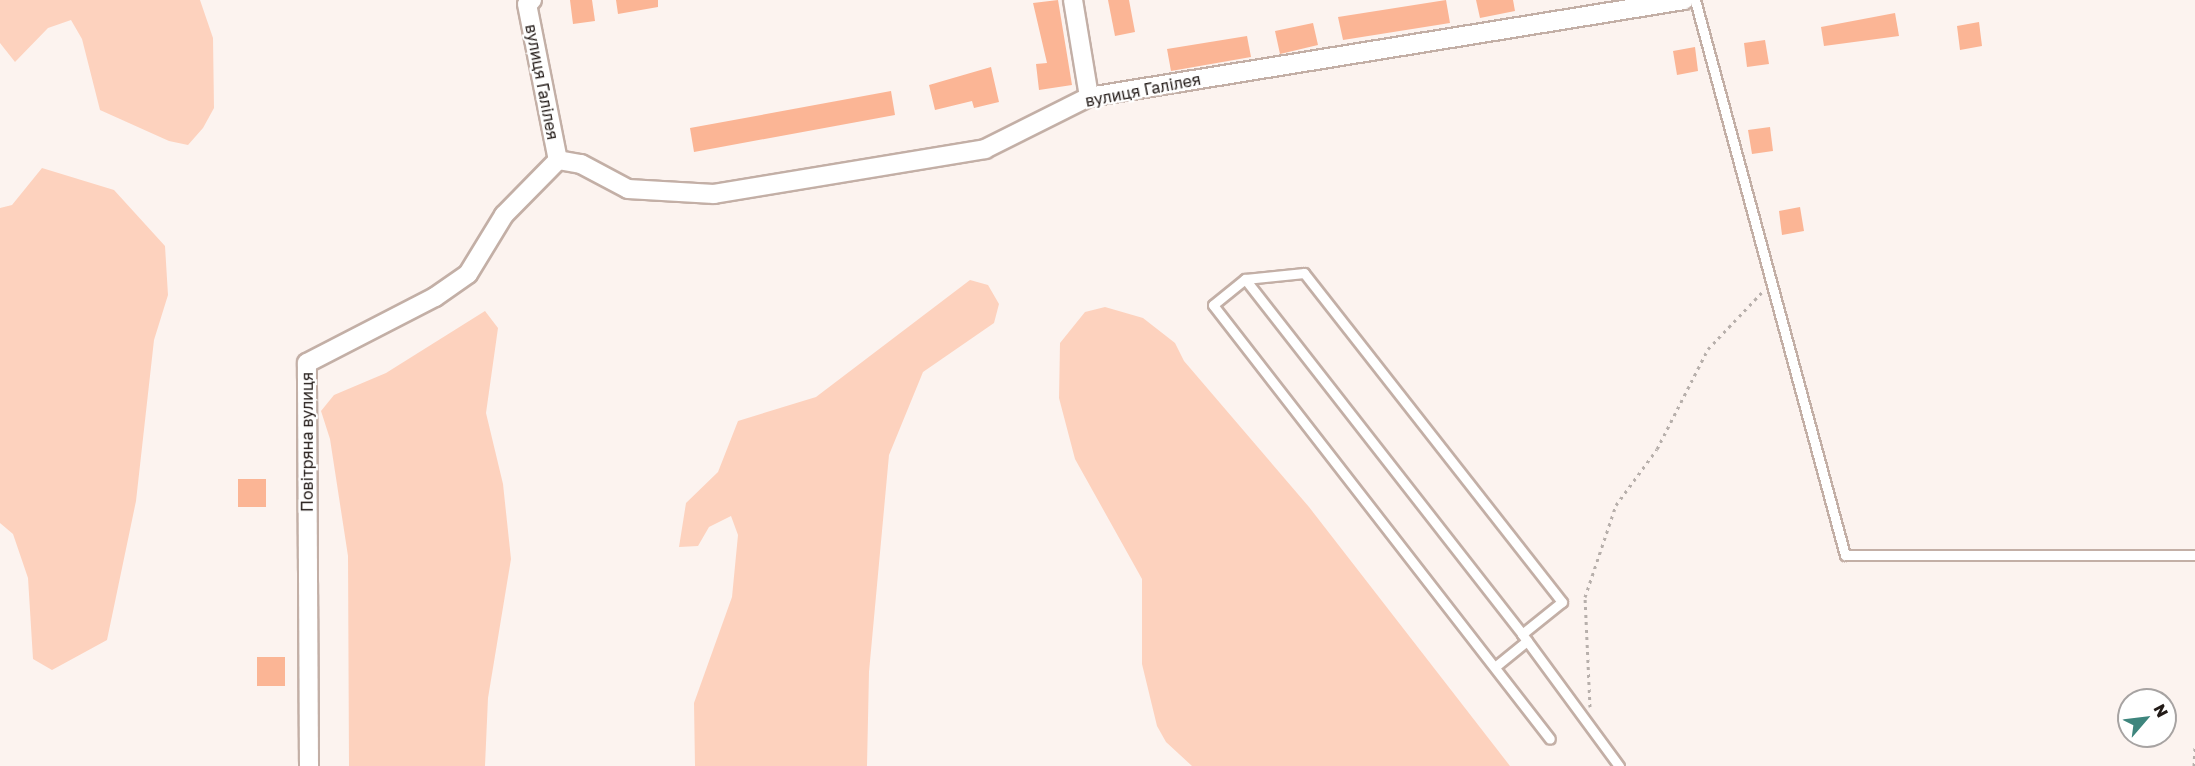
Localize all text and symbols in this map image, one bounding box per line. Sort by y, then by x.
street label: вулиця Галілея [521,23,563,141]
street label: вулиця Галілея [1084,69,1202,111]
street label: Повітряна вулиця [297,372,317,512]
north arrow [2117,688,2177,748]
text: N [2149,700,2173,721]

